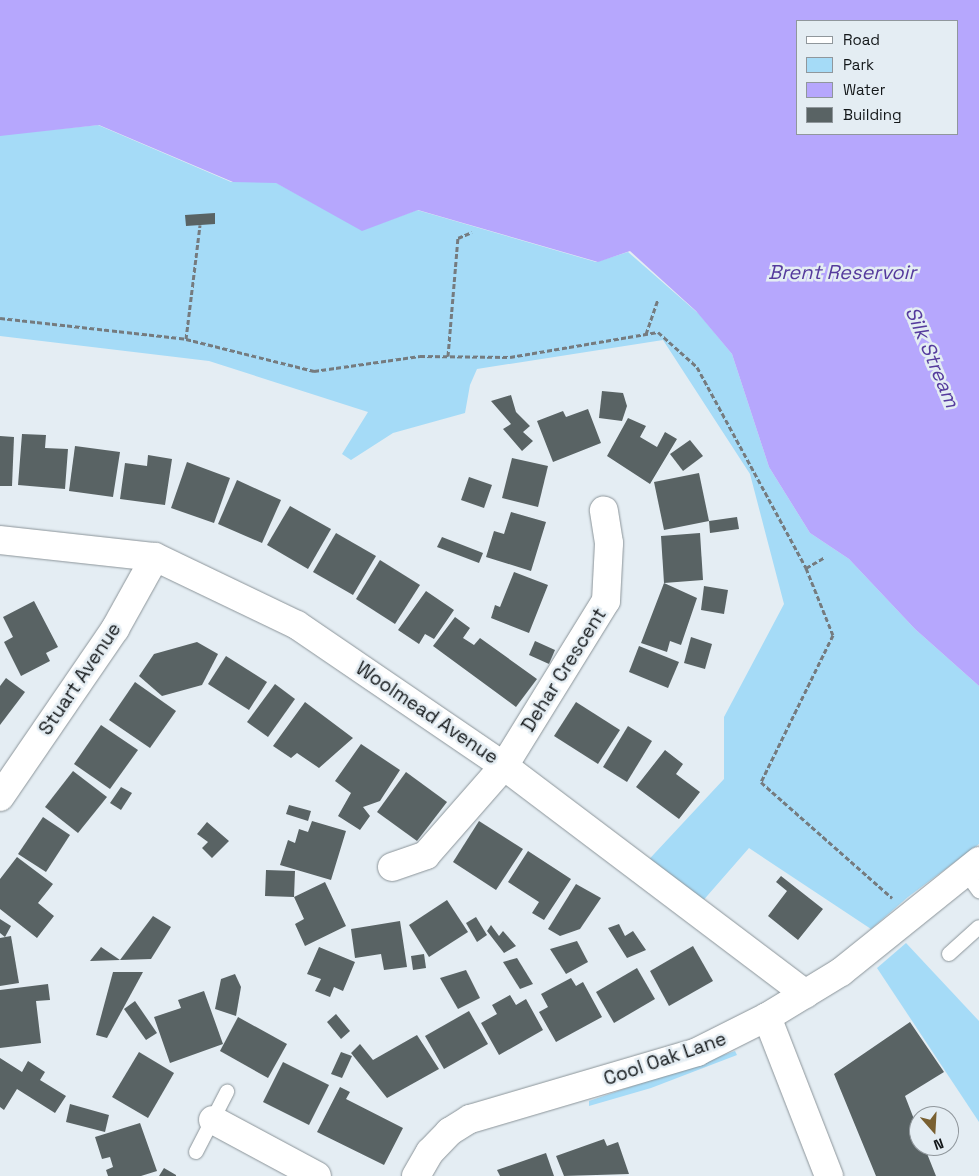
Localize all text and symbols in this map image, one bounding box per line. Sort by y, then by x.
legend [796,20,959,135]
text: Road [843,30,880,49]
text: Park [843,55,874,74]
text: Water [843,80,885,99]
text: Building [843,105,902,124]
water label: Brent Reservoir [768,260,916,284]
water label: Silk Stream [900,303,964,411]
street label: Dehar Crescent [517,604,611,736]
street label: Stuart Avenue [34,618,126,740]
street label: Woolmead Avenue [351,657,503,769]
street label: Cool Oak Lane [601,1027,729,1091]
north arrow [909,1106,959,1156]
text: N [931,1134,946,1154]

